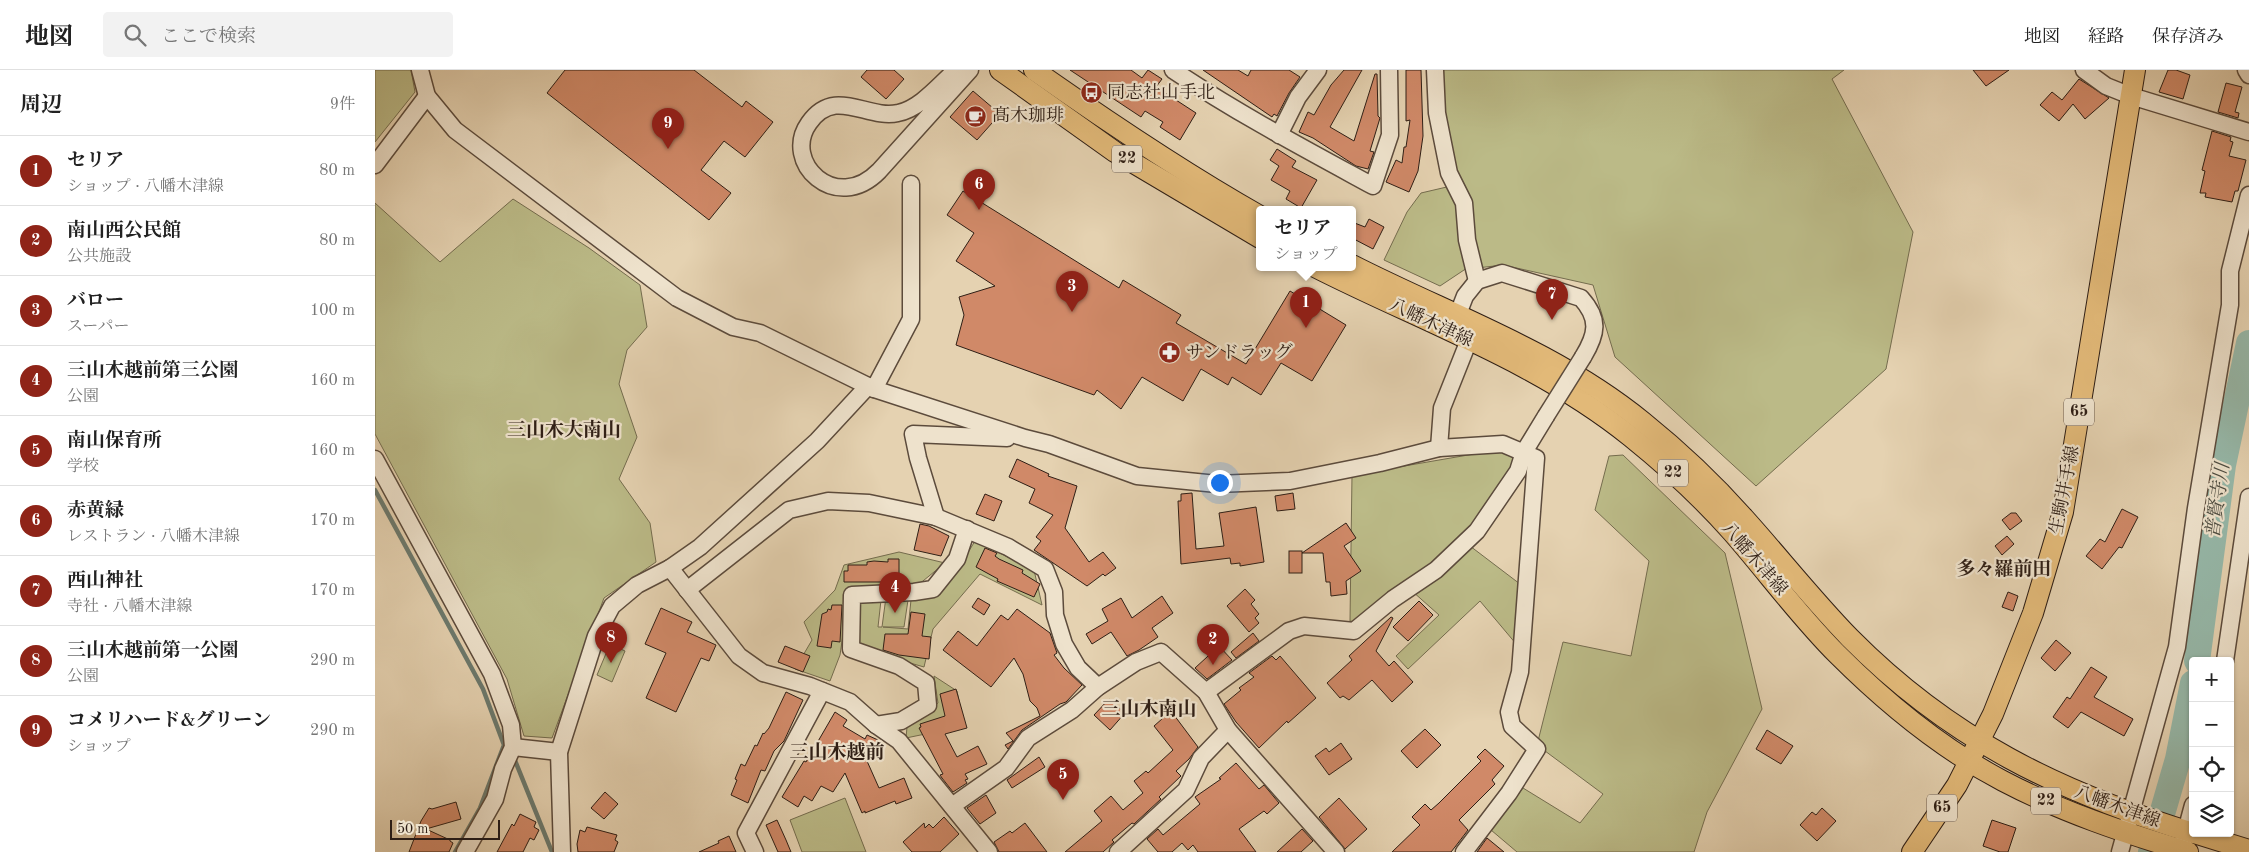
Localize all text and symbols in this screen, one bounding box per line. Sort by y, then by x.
search box [103,12,453,57]
icon: search [121,21,149,49]
text: 地図 [25,26,73,50]
text: ここで検索 [161,28,256,47]
text: 地図 [2024,28,2060,46]
text: 経路 [2088,28,2124,46]
text: 保存済み [2152,28,2224,46]
bus stop icon: 同志社山手北 [1079,81,1103,105]
place label: 同志社山手北 [1107,82,1215,102]
text: 周辺 [20,95,62,116]
text: 9件 [330,97,355,113]
cafe icon: 髙木珈琲 [964,104,988,128]
place label: 髙木珈琲 [992,105,1064,125]
pin: 9 [652,108,684,149]
road number: 22 [1112,146,1142,172]
text: セリア [67,152,124,171]
text: 1 [31,163,41,179]
text: 80 m [319,163,355,179]
pin: 6 [963,169,995,210]
text: ショップ · 八幡木津線 [67,179,224,195]
popup [1256,206,1356,271]
text: セリア [1274,220,1331,239]
text: 南山西公民館 [67,222,181,241]
text: 2 [31,233,41,249]
text: 80 m [319,233,355,249]
text: ショップ [1274,247,1338,263]
text: 公共施設 [67,249,131,265]
pin: 3 [1056,271,1088,312]
pin: 7 [1536,279,1568,320]
pin: 1 [1290,287,1322,328]
text: バロー [67,292,124,311]
street label: 八幡木津線 [1386,294,1476,350]
text: 3 [31,303,41,319]
text: 100 m [310,303,355,319]
text: スーパー [67,319,129,335]
pharmacy icon: サンドラッグ [1158,341,1182,365]
place label: サンドラッグ [1186,343,1293,362]
text: 三山木越前第三公園 [67,362,238,381]
text: 4 [31,373,41,389]
text: 160 m [310,373,355,389]
text: 公園 [67,389,99,405]
road number: 65 [2064,398,2094,426]
district label: 三山木大南山 [507,419,621,441]
text: 南山保育所 [67,432,162,451]
text: 5 [31,443,41,459]
text: 160 m [310,443,355,459]
street label: 生駒井手線 [2046,444,2082,536]
text: 学校 [67,459,99,475]
road number: 22 [1658,459,1688,486]
water label: 普賢寺川 [2202,460,2234,540]
your location [1207,470,1233,496]
text: 赤黄緑 [67,502,124,521]
text: 6 [31,513,41,529]
text: 170 m [310,513,355,529]
street label: 八幡木津線 [1718,518,1792,599]
text: レストラン · 八幡木津線 [67,529,240,545]
district label: 多々羅前田 [1956,558,2052,580]
text: 西山神社 [67,572,143,591]
pin: 4 [879,572,911,613]
text: 7 [31,583,41,599]
text: 170 m [310,583,355,599]
text: 寺社 · 八幡木津線 [67,599,192,615]
pin: 8 [595,622,627,663]
pin: 2 [1197,624,1229,665]
text: 三山木越前第一公園 [67,642,238,661]
text: 8 [31,653,41,669]
text: 290 m [310,653,355,669]
map controls [2189,657,2234,837]
button: + [2189,657,2234,702]
text: 公園 [67,669,99,685]
district label: 三山木南山 [1101,698,1197,720]
button: − [2189,702,2234,747]
text: コメリハード&グリーン [67,712,271,731]
text: 9 [31,723,41,739]
text: 290 m [310,723,355,739]
text: ショップ [67,739,131,755]
district label: 三山木越前 [789,741,885,763]
button: locate [2189,747,2234,792]
pin: 5 [1047,759,1079,800]
street label: 八幡木津線 [2072,781,2163,831]
road number: 22 [2031,788,2061,814]
button: layers [2189,792,2234,837]
road number: 65 [1927,794,1957,821]
scale bar [390,817,500,840]
text: 50 m [397,822,428,836]

